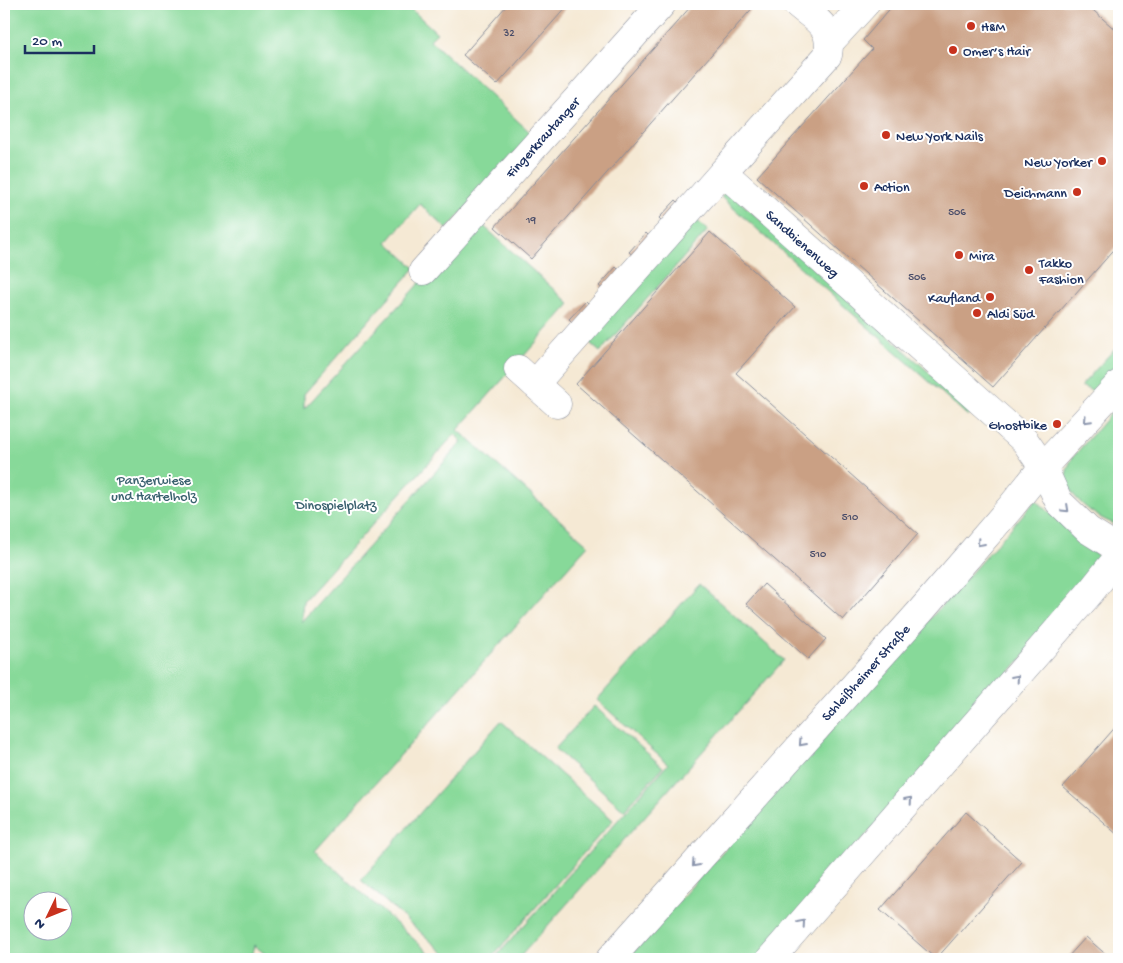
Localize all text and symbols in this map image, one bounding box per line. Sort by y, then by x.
marker: H&M [965,20,977,32]
place label: H&M [981,20,1005,37]
scale bar [25,22,94,54]
house number: 32 [502,28,515,40]
text: 20 m [32,33,62,51]
marker: Omer’s Hair [947,44,959,56]
place label: Omer’s Hair [963,44,1031,61]
street label: Fingerkrautanger [502,94,585,183]
marker: New York Nails [880,129,892,141]
place label: New York Nails [896,129,984,146]
place label: New Yorker [1024,155,1093,172]
marker: New Yorker [1096,155,1108,167]
marker: Action [858,180,870,192]
place label: Action [874,180,910,197]
place label: Deichmann [1003,186,1067,203]
marker: Deichmann [1071,186,1083,198]
street label: Sandbienenweg [761,207,842,282]
house number: 506 [948,207,966,219]
house number: 19 [525,215,536,227]
marker: Mira [953,249,965,261]
place label: Mira [969,249,996,266]
place label: Takko Fashion [1038,256,1084,289]
marker: Takko Fashion [1023,264,1035,276]
house number: 506 [908,272,926,284]
place label: Kaufland [928,291,982,308]
marker: Kaufland [984,291,996,303]
marker: Aldi Süd [971,307,983,319]
place label: Aldi Süd [987,307,1036,324]
one-way arrow [1084,415,1093,424]
place label: Ghostbike [989,418,1048,435]
marker: Ghostbike [1051,418,1063,430]
park label: Panzerwiese und Hartelholz [111,473,198,506]
park label: Dinospielplatz [294,498,377,515]
one-way arrow [1060,503,1069,512]
house number: 510 [842,512,858,524]
one-way arrow [977,537,986,546]
house number: 510 [810,549,826,561]
street label: Schleißheimer Straße [819,621,915,726]
one-way arrow [1010,674,1019,683]
one-way arrow [799,737,808,746]
one-way arrow [903,797,912,806]
one-way arrow [691,859,700,868]
north arrow [22,890,72,940]
text: N [31,914,50,932]
one-way arrow [797,919,806,928]

